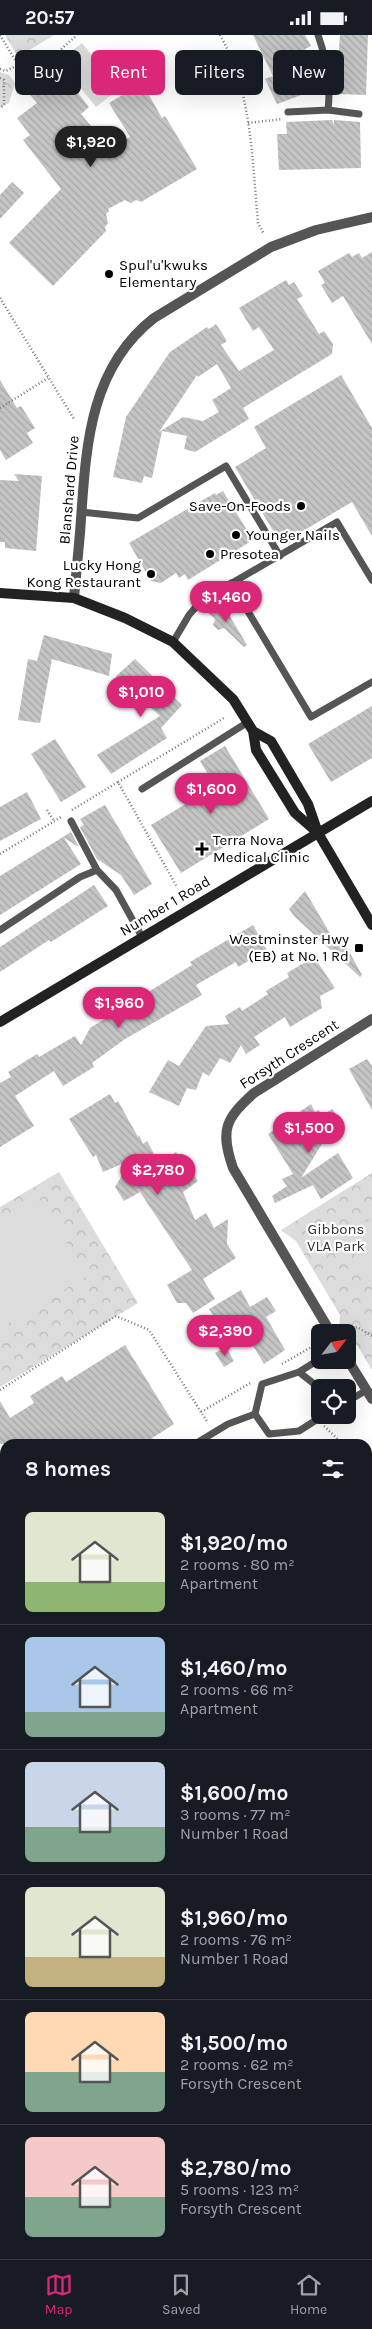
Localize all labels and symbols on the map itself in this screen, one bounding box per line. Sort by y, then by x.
pin: $1,920 [50,125,132,168]
place label: Spul'u'kwuks Elementary [119,256,208,291]
marker: Spul'u'kwuks Elementary [103,268,115,280]
street label: Blanshard Drive [55,435,83,545]
place label: Save-On-Foods [189,497,291,515]
marker: Save-On-Foods [295,500,307,512]
place label: Younger Nails [246,526,340,544]
marker: Younger Nails [230,529,242,541]
place label: Presotea [220,545,279,563]
marker: Presotea [204,548,216,560]
place label: Lucky Hong Kong Restaurant [26,556,142,591]
marker: Lucky Hong Kong Restaurant [145,568,157,580]
pin: $1,460 [185,581,267,623]
pin: $1,010 [100,675,182,718]
pin: $1,600 [170,773,252,815]
place label: Terra Nova Medical Clinic [213,831,310,866]
marker: Terra Nova Medical Clinic [195,842,209,856]
street label: Number 1 Road [117,872,213,940]
place label: Westminster Hwy (EB) at No. 1 Rd [229,930,349,965]
marker: Westminster Hwy (EB) at No. 1 Rd [353,942,365,954]
pin: $1,960 [78,987,160,1029]
street label: Forsyth Crescent [236,1015,342,1093]
pin: $1,500 [268,1111,350,1154]
pin: $2,780 [117,1153,199,1196]
park label: Gibbons VLA Park [307,1220,365,1255]
pin: $2,390 [184,1315,266,1357]
north arrow [311,1324,356,1369]

